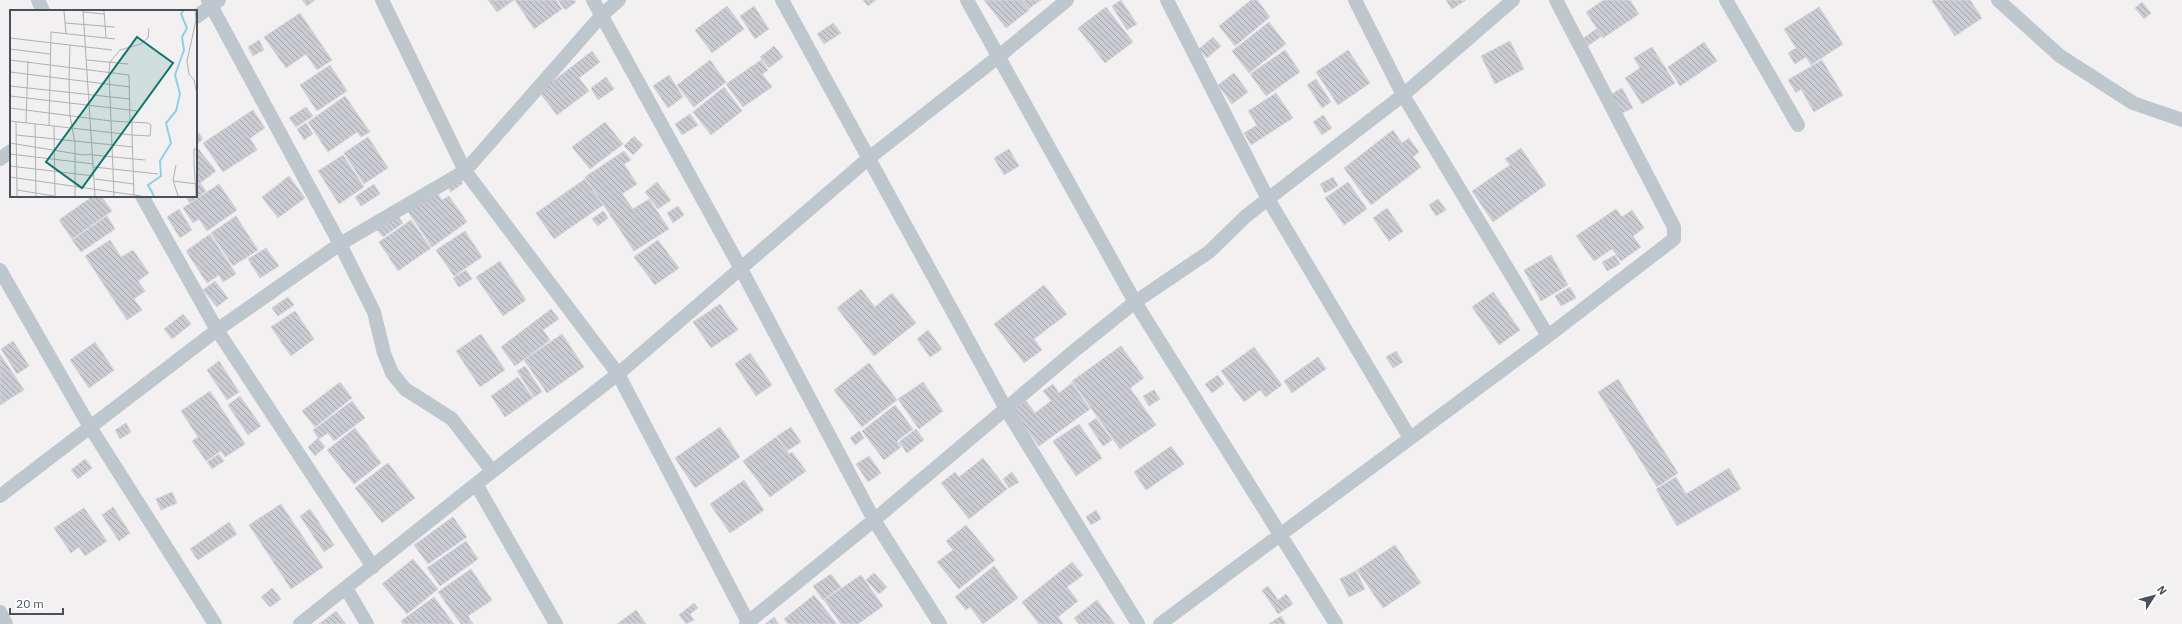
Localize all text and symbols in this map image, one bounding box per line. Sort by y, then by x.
inset map [10,10,197,197]
north arrow [2134,576,2174,616]
text: N [2154,583,2170,597]
scale bar [10,590,63,616]
text: 20 m [16,596,44,611]

